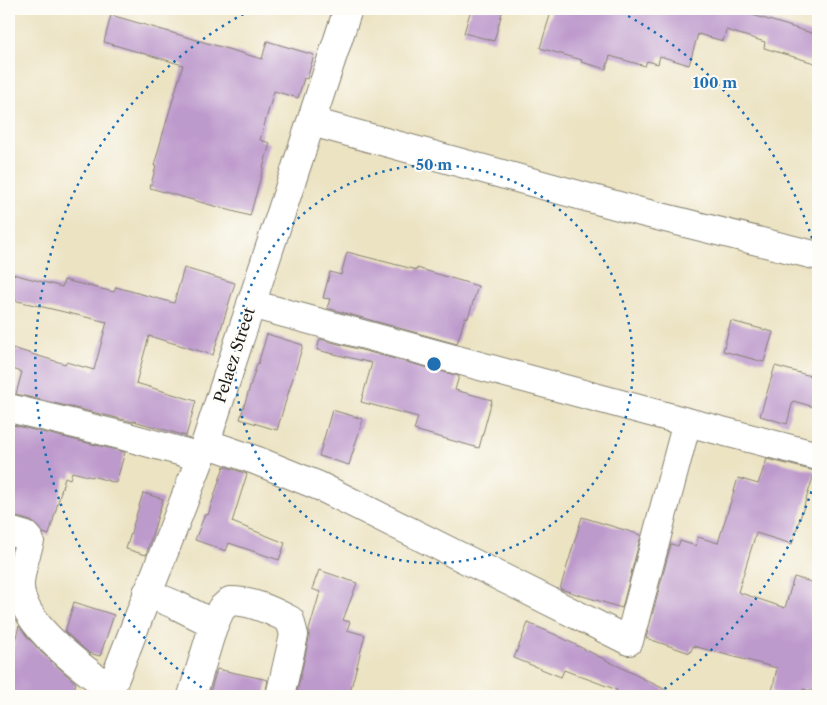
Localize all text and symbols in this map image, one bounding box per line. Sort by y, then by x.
text: 100 m [693,73,737,92]
text: 50 m [416,155,452,174]
street label: Pelaez Street [209,304,259,405]
centre of rings [425,355,443,373]

